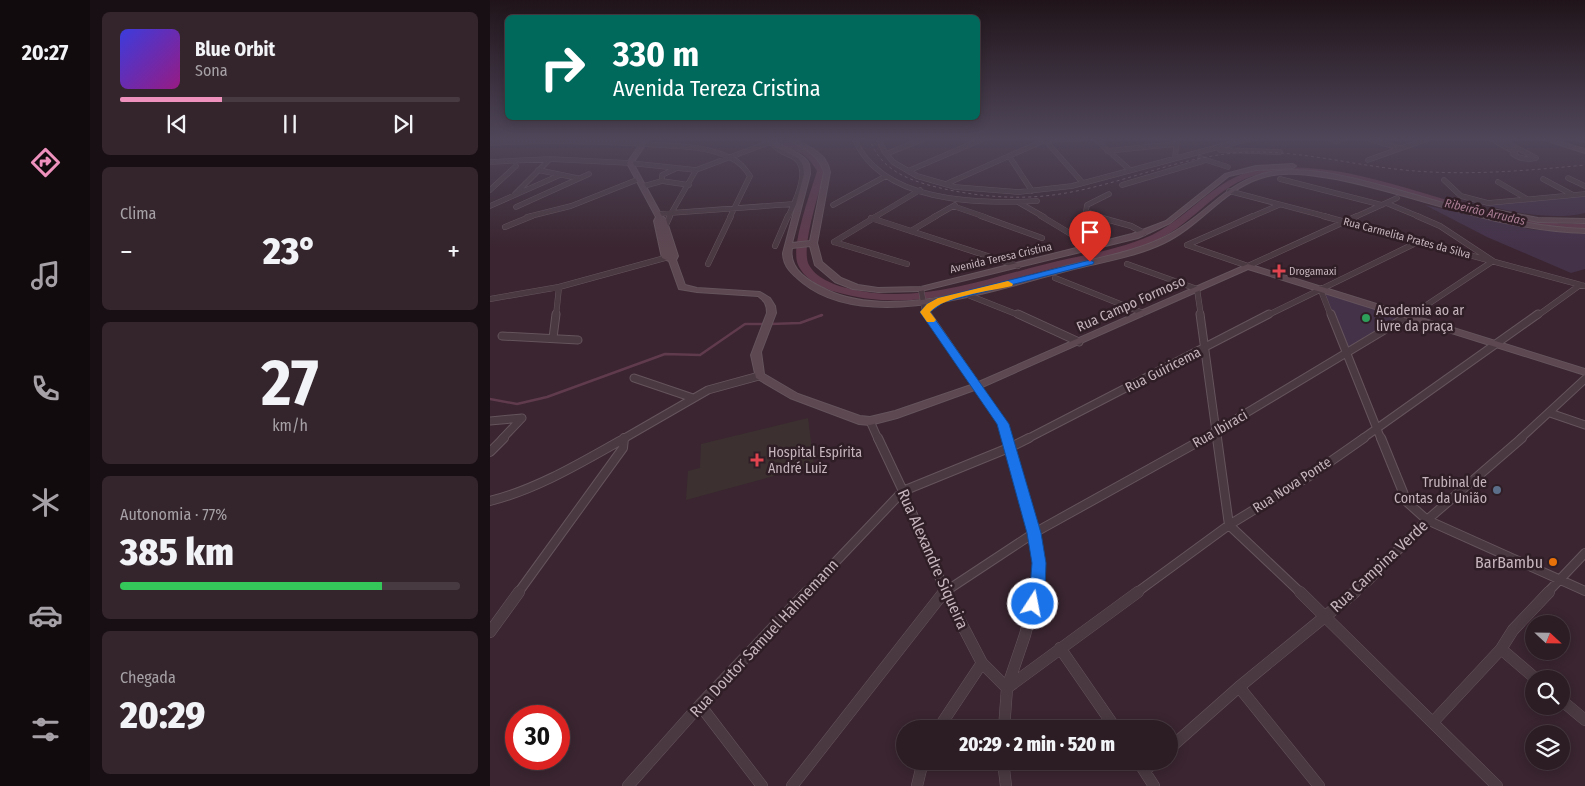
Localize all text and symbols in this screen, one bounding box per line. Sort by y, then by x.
text: 330 m [613,33,699,75]
icon: right [530,35,595,100]
text: Blue Orbit [195,38,275,61]
text: 20:27 [22,39,68,66]
text: Sona [195,61,228,80]
text: Avenida Tereza Cristina [613,75,821,102]
icon: previous [163,110,191,138]
icon: pause [276,110,304,138]
icon: next [389,110,417,138]
icon: directions [28,145,63,180]
water label: Ribeirão Arrudas [1443,196,1527,228]
text: Clima [120,204,156,223]
pin [1069,211,1111,262]
street label: Rua Carmelita Prates da Silva [1342,215,1472,261]
icon: arrive [1076,218,1104,246]
text: 23° [263,228,317,274]
text: − [120,235,133,268]
text: + [447,235,460,268]
street label: Avenida Teresa Cristina [949,240,1053,276]
icon: music [28,258,63,293]
marker: Drogamaxi [1273,265,1285,277]
place label: Drogamaxi [1289,265,1337,278]
street label: Rua Campo Formoso [1074,272,1188,336]
place label: Academia ao ar livre da praça [1376,302,1464,335]
marker: Academia ao ar livre da praça [1360,312,1372,324]
text: 27 [261,344,319,422]
street label: Rua Guiricema [1122,344,1204,396]
icon: phone [28,371,63,406]
street label: Rua Ibiraci [1190,406,1250,452]
text: km/h [272,416,308,435]
place label: Hospital Espírita André Luiz [768,444,862,477]
marker: Hospital Espírita André Luiz [750,453,764,467]
street label: Rua Nova Ponte [1250,453,1334,517]
place label: Trubinal de Contas da União [1394,474,1487,507]
marker: Trubinal de Contas da União [1491,484,1503,496]
icon: climate [28,485,63,520]
street label: Rua Alexandre Siqueira [894,486,972,632]
text: Autonomia · 77% [120,505,227,524]
street label: Rua Campina Verde [1326,516,1432,616]
text: 385 km [120,529,234,575]
place label: BarBambu [1475,553,1543,572]
street label: Rua Doutor Samuel Hahnemann [686,555,842,721]
marker: BarBambu [1547,556,1559,568]
position arrow [1006,577,1058,629]
icon: car [28,598,63,633]
north arrow [1525,615,1570,660]
map controls [1525,615,1570,770]
text: Chegada [120,668,176,687]
button: search [1525,670,1570,715]
text: 20:29 [120,692,205,738]
speed limit sign: 30 [505,705,570,770]
icon: filters [28,712,63,747]
button: layers [1525,725,1570,770]
text: 20:29 · 2 min · 520 m [959,733,1115,756]

